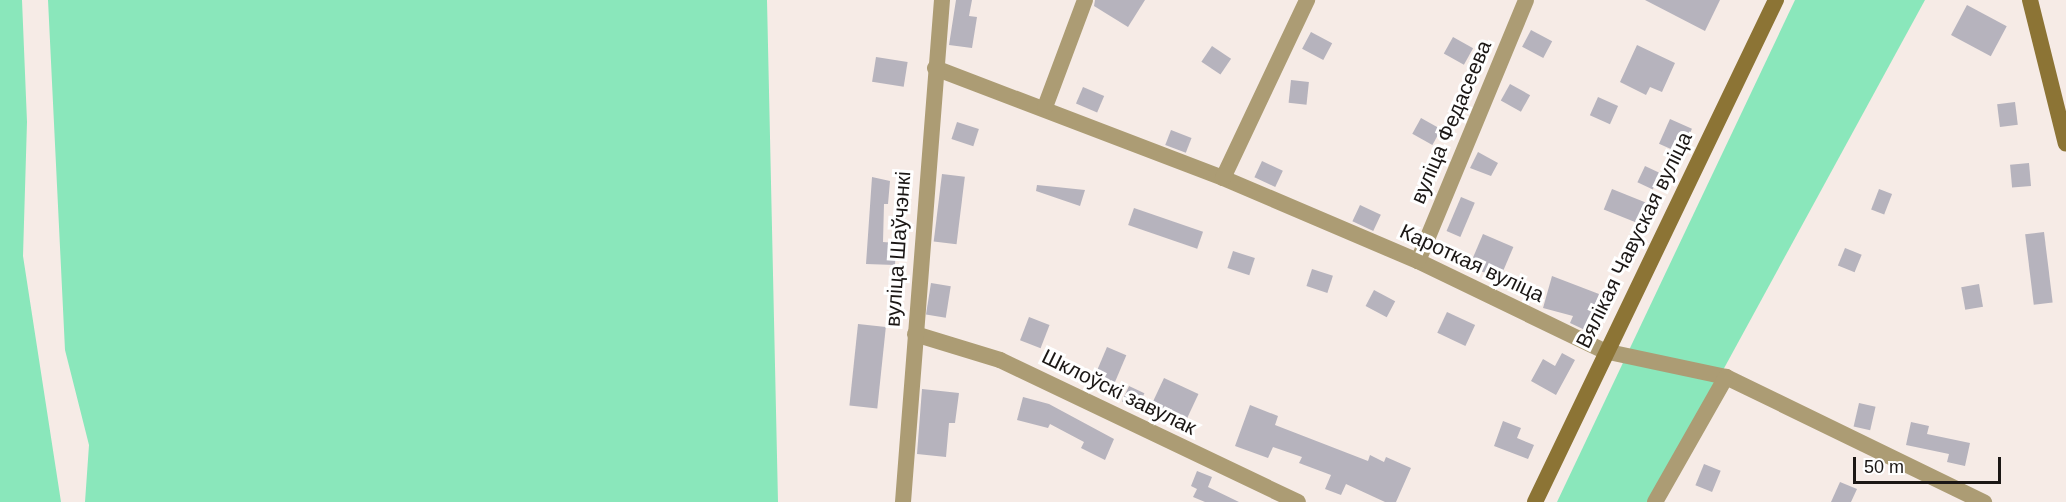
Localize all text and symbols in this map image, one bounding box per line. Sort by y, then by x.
street label: вуліца Федасеева [1405,37,1497,207]
street label: Вялікая Чавуская вуліца [1571,128,1697,352]
street label: вуліца Шаўчэнкі [880,170,916,328]
street label: Кароткая вуліца [1396,219,1548,307]
street label: Шклоўскі завулак [1038,344,1200,440]
scale bar [1856,445,2004,483]
text: 50 m [1864,457,1904,477]

